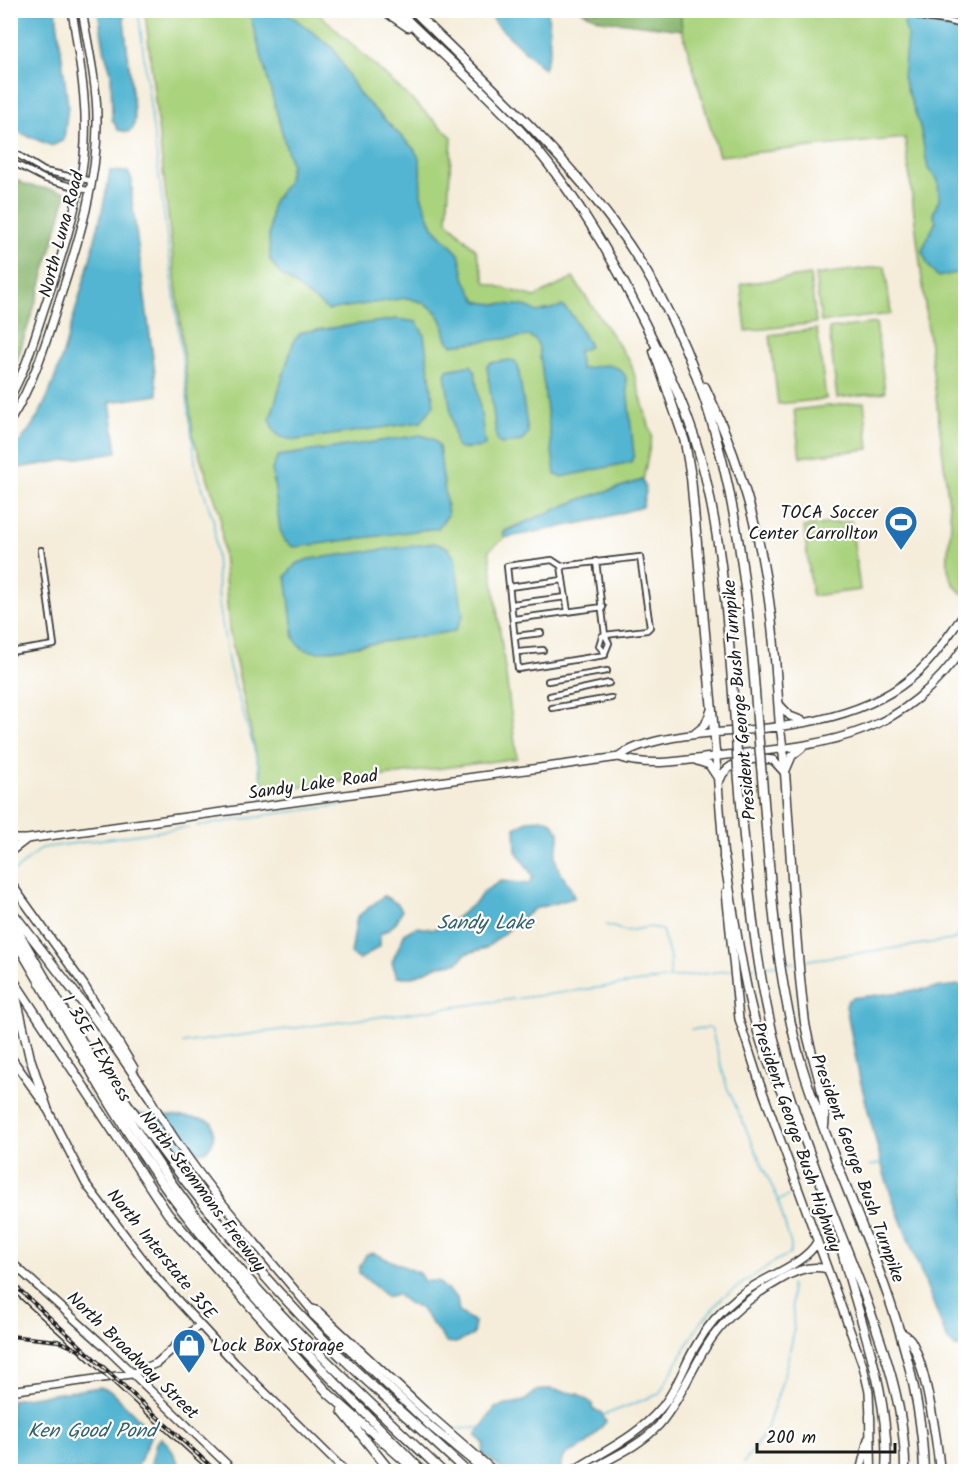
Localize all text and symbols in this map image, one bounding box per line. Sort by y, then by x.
street label: North Luna Road [32,167,94,301]
place label: TOCA Soccer Center Carrollton [748,499,879,549]
sports icon: TOCA Soccer Center Carrollton [883,504,919,551]
street label: President George Bush Turnpike [716,578,765,822]
street label: Sandy Lake Road [247,762,381,809]
water label: Sandy Lake [437,908,535,940]
street label: I 35E TEXpress [53,990,138,1108]
street label: President George Bush Highway [742,1018,849,1257]
street label: President George Bush Turnpike [802,1050,912,1287]
street label: North Stemmons Freeway [131,1105,273,1280]
street label: North Interstate 35E [99,1183,223,1327]
street label: North Broadway Street [59,1285,206,1428]
shop icon: Lock Box Storage [171,1327,207,1374]
place label: Lock Box Storage [212,1332,344,1361]
water label: Ken Good Pond [28,1416,161,1448]
scale bar [757,1416,895,1454]
text: 200 m [766,1424,816,1453]

